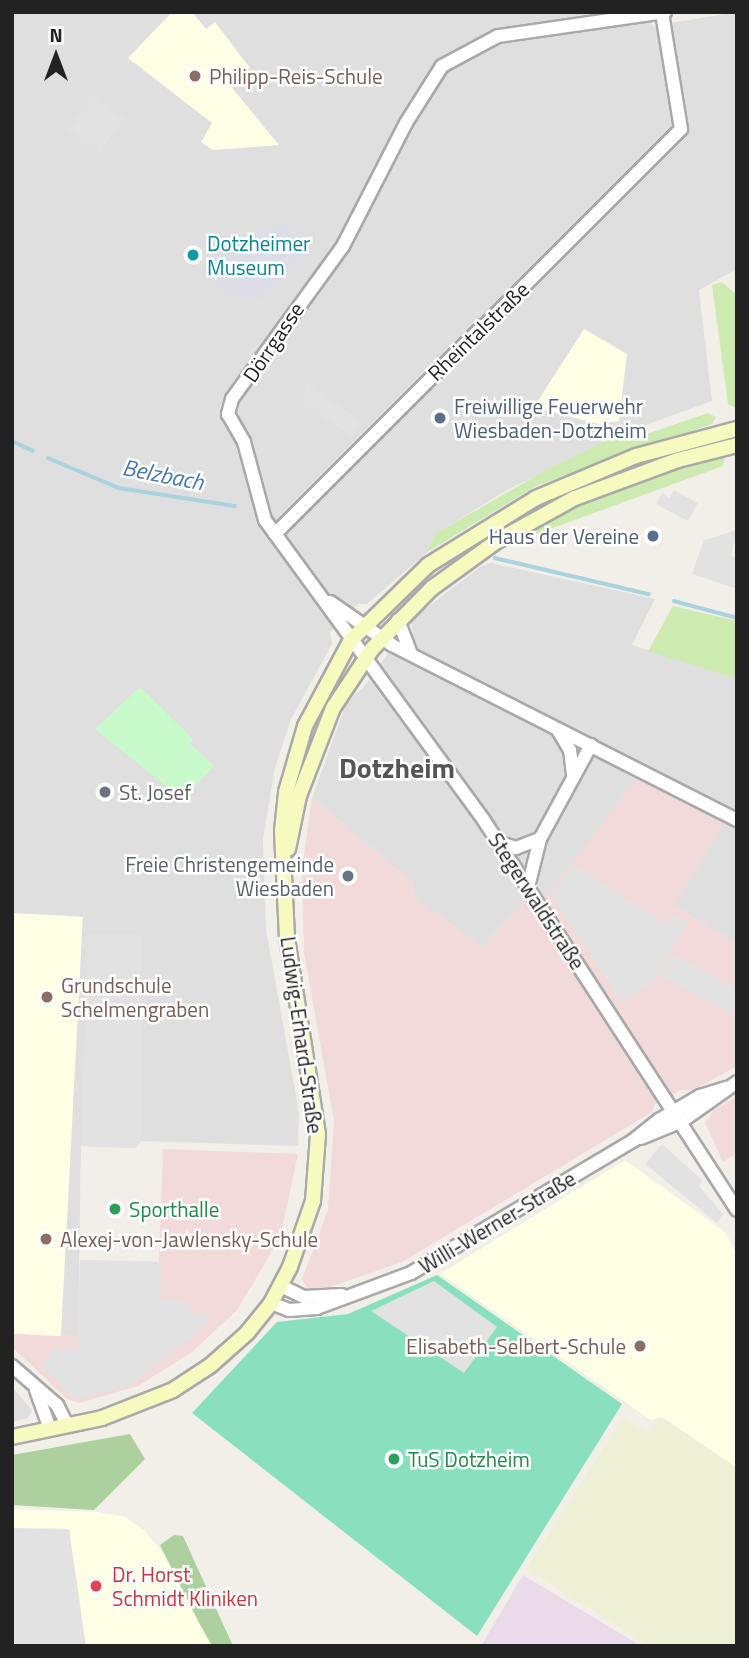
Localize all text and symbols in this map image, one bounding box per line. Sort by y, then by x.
text: N [49,20,63,49]
north arrow [21,21,91,91]
place label: Philipp-Reis-Schule [209,63,383,89]
marker: Philipp-Reis-Schule [187,68,203,84]
place label: Dotzheimer Museum [207,230,310,280]
marker: Dotzheimer Museum [185,247,201,263]
street label: Rheintalstraße [422,276,534,386]
street label: Dörrgasse [237,297,309,387]
place label: Freiwillige Feuerwehr Wiesbaden-Dotzheim [454,393,647,443]
marker: Freiwillige Feuerwehr Wiesbaden-Dotzheim [432,410,448,426]
water label: Belzbach [120,454,206,496]
place label: Haus der Vereine [489,523,639,549]
marker: Haus der Vereine [645,528,661,544]
district label: Dotzheim [339,751,455,785]
place label: St. Josef [119,779,191,805]
marker: St. Josef [97,784,113,800]
street label: Stegerwaldstraße [483,828,591,974]
place label: Freie Christengemeinde Wiesbaden [125,851,334,901]
marker: Freie Christengemeinde Wiesbaden [340,868,356,884]
street label: Ludwig-Erhard-Straße [276,935,328,1135]
place label: Grundschule Schelmengraben [61,972,209,1022]
marker: Grundschule Schelmengraben [39,989,55,1005]
street label: Willi-Werner-Straße [414,1165,580,1279]
place label: Sporthalle [129,1196,219,1222]
marker: Sporthalle [107,1201,123,1217]
place label: Alexej-von-Jawlensky-Schule [60,1226,318,1252]
marker: Alexej-von-Jawlensky-Schule [38,1231,54,1247]
place label: Elisabeth-Selbert-Schule [406,1333,626,1359]
marker: Elisabeth-Selbert-Schule [632,1338,648,1354]
place label: TuS Dotzheim [408,1446,530,1472]
marker: TuS Dotzheim [386,1451,402,1467]
place label: Dr. Horst Schmidt Kliniken [112,1561,258,1611]
marker: Dr. Horst Schmidt Kliniken [86,1576,106,1596]

